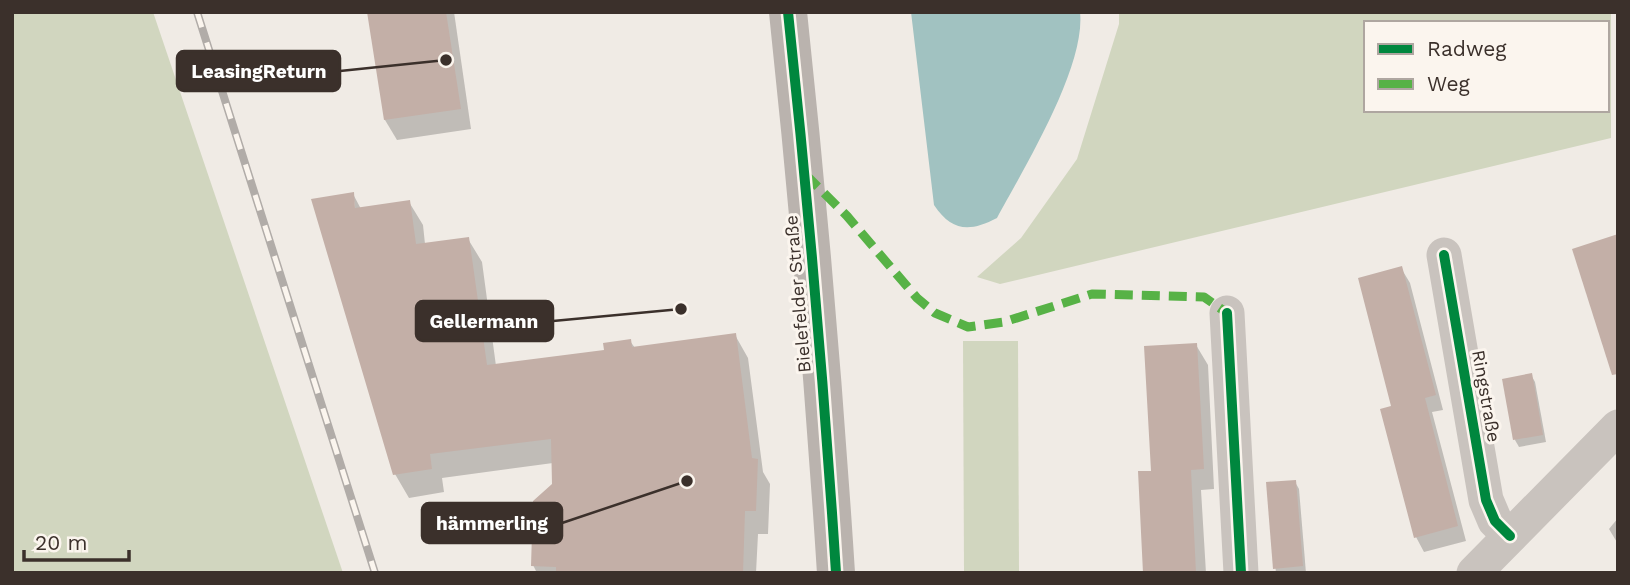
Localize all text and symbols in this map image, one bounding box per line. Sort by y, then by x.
legend [1364,21,1609,112]
text: Radweg [1427,36,1507,61]
callout: LeasingReturn [177,51,340,91]
text: LeasingReturn [191,60,327,83]
text: Weg [1427,71,1471,96]
street label: Bielefelder Straße [780,214,815,374]
callout: Gellermann [416,301,553,341]
text: Gellermann [430,310,538,333]
street label: Ringstraße [1468,348,1505,444]
callout: hämmerling [422,503,562,543]
text: hämmerling [436,512,548,535]
scale bar [24,518,130,562]
text: 20 m [35,530,87,555]

